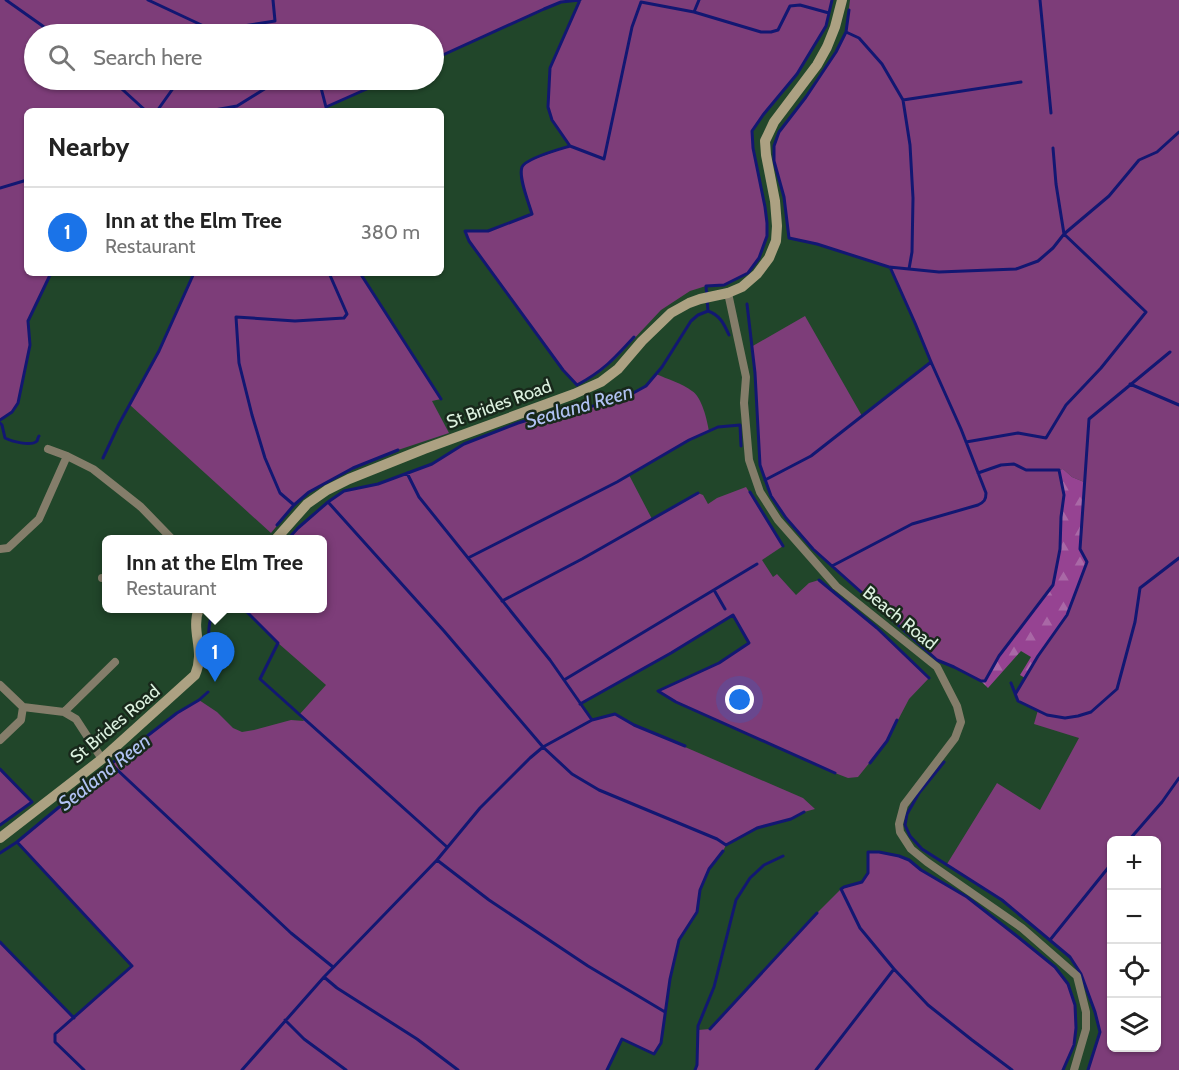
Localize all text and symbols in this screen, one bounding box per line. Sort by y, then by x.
search box [24,24,444,90]
icon: search [45,41,78,74]
text: Search here [93,44,202,71]
text: Nearby [48,131,129,163]
text: Inn at the Elm Tree [105,207,282,234]
text: 1 [64,220,71,244]
text: 380 m [361,220,420,244]
text: Restaurant [105,234,196,258]
street label: St Brides Road [443,375,555,433]
water label: Sealand Reen [523,379,635,433]
popup [102,535,327,613]
text: Inn at the Elm Tree [126,549,303,576]
text: Restaurant [126,576,217,600]
street label: Beach Road [858,581,942,655]
pin: 1 [196,632,234,682]
street label: St Brides Road [66,680,164,768]
your location [725,685,754,714]
water label: Sealand Reen [53,729,155,815]
map controls [1107,836,1161,1052]
button: + [1107,836,1161,890]
button: − [1107,890,1161,944]
button: locate [1107,944,1161,998]
button: layers [1107,998,1161,1052]

